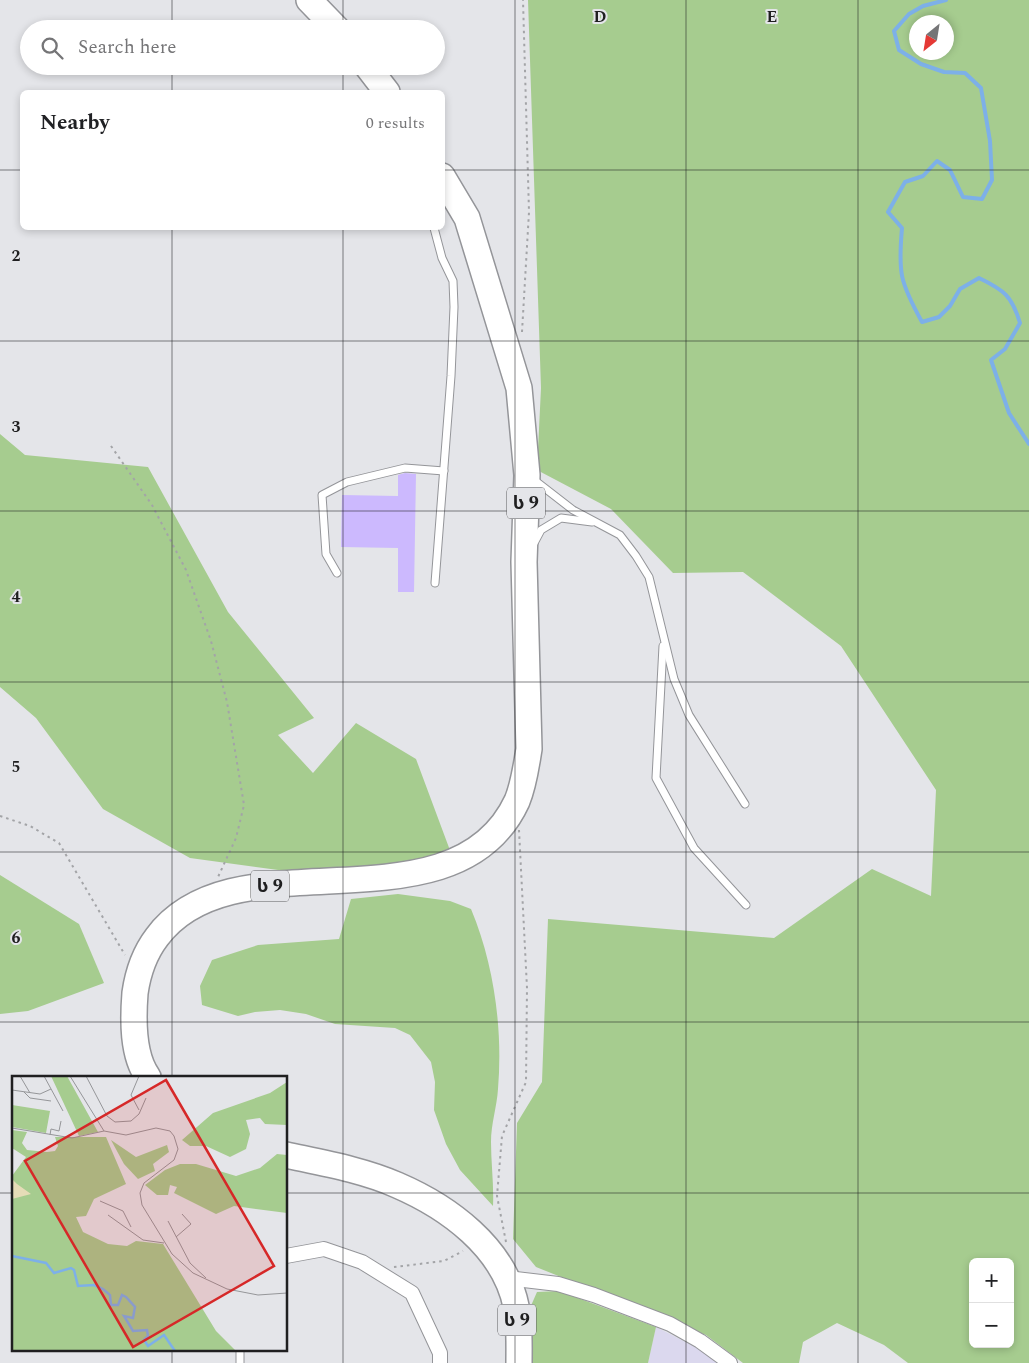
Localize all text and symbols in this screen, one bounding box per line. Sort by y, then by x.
text: D [594,5,607,29]
text: E [767,5,777,29]
north arrow [909,15,954,60]
search box [20,20,445,75]
text: Search here [78,33,177,62]
icon: search [38,34,66,62]
text: Nearby [40,107,110,139]
text: 0 results [366,111,425,135]
text: 2 [12,244,21,268]
text: 3 [12,415,21,439]
road number: ს 9 [507,488,545,518]
text: 4 [12,585,21,609]
text: 5 [12,755,20,779]
road number: ს 9 [251,870,289,901]
text: 6 [12,926,21,950]
inset map [12,1076,288,1350]
map controls [969,1258,1014,1348]
button: + [969,1258,1014,1303]
button: − [969,1303,1014,1348]
road number: ს 9 [498,1304,536,1336]

